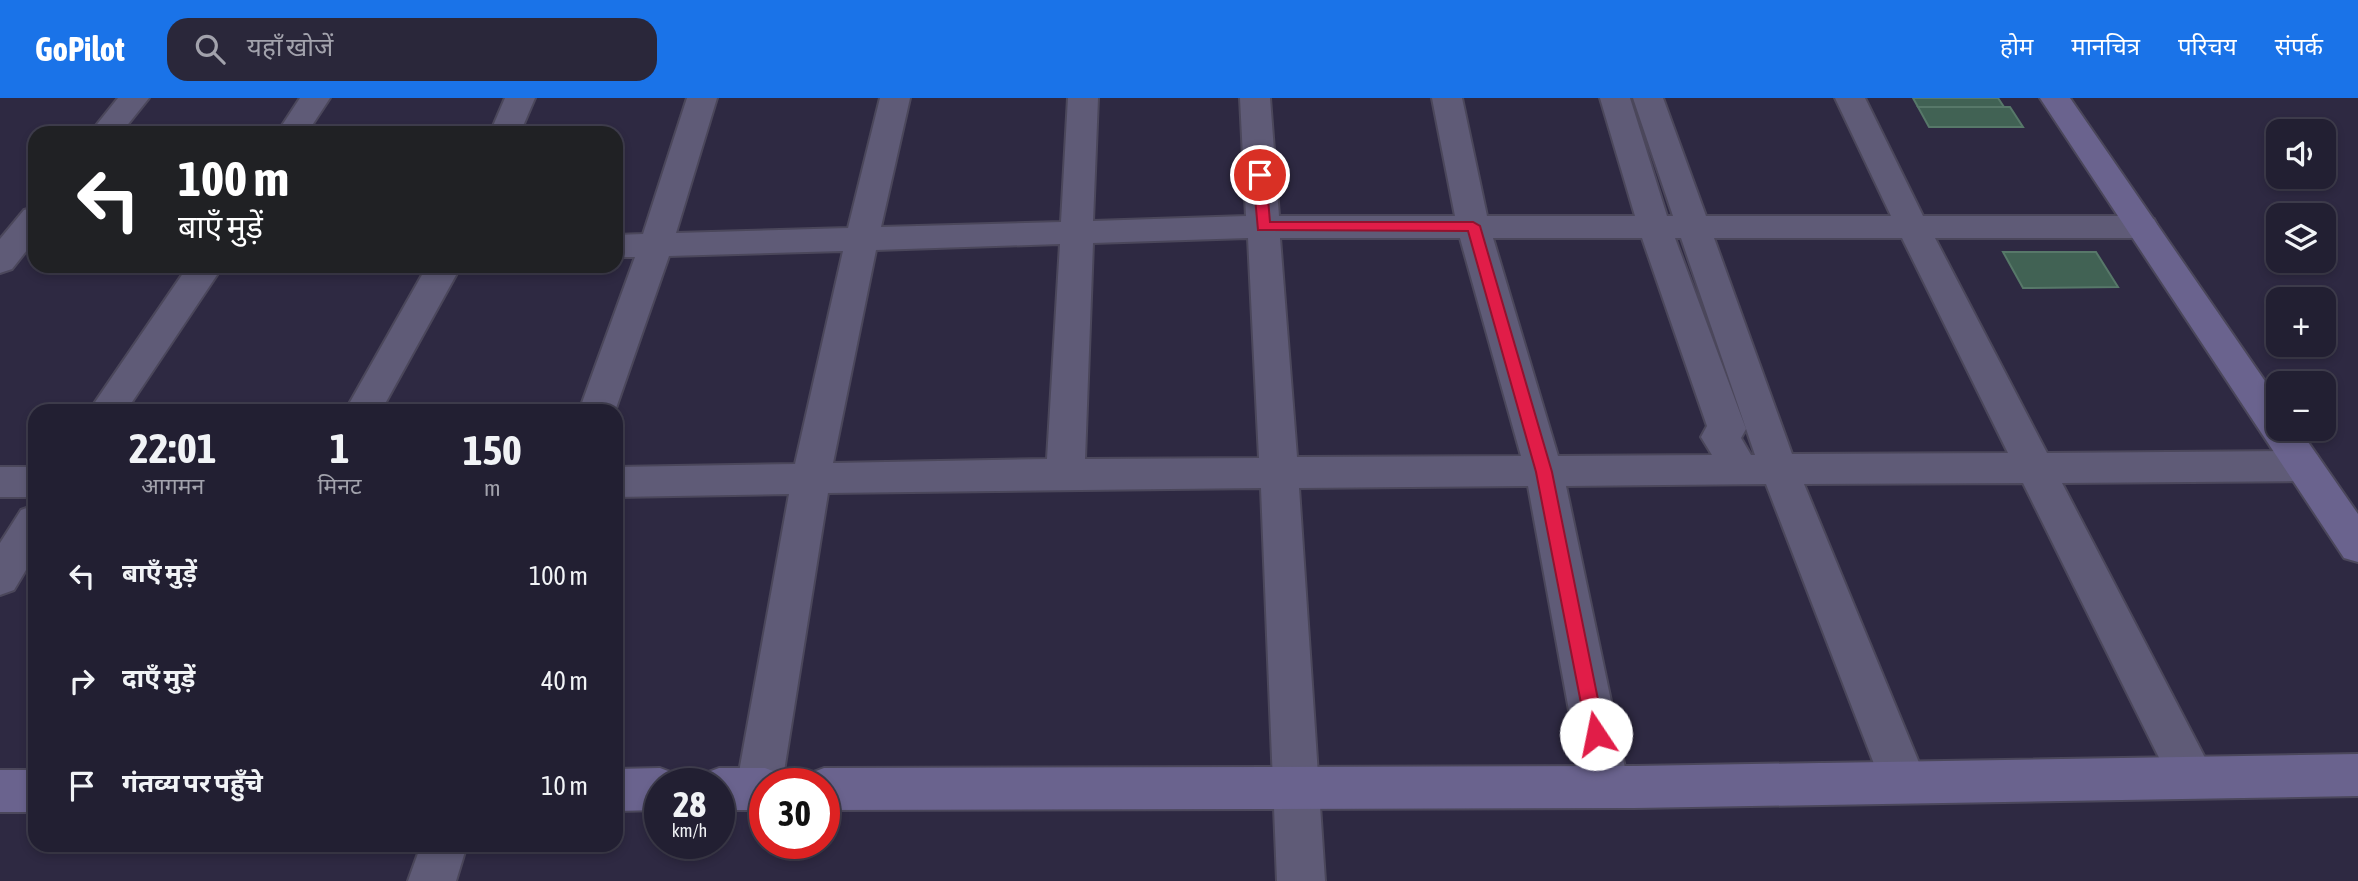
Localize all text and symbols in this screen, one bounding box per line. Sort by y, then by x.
search box [167,18,657,81]
text: GoPilot [35,30,125,68]
icon: search [191,30,229,68]
text: यहाँ खोजें [247,32,333,62]
text: होम [2000,33,2033,60]
text: मानचित्र [2071,33,2140,60]
text: परिचय [2178,33,2237,60]
text: संपर्क [2275,33,2323,60]
map controls [2266,119,2336,441]
button: sound [2266,119,2336,189]
pin [1230,145,1290,205]
text: 100 m [178,150,289,206]
icon: left [63,154,154,245]
icon: arrive [1241,156,1279,194]
button: layers [2266,203,2336,273]
text: बाएँ मुड़ें [178,208,263,245]
button: + [2266,287,2336,357]
button: − [2266,371,2336,441]
text: 22:01 [129,424,216,472]
text: 1 [330,424,349,472]
text: 150 [463,426,522,474]
text: आगमन [141,473,204,499]
text: मिनट [317,473,362,499]
text: m [484,475,501,501]
icon: left [63,557,101,595]
text: बाएँ मुड़ें [122,558,197,588]
text: 100 m [529,561,588,591]
icon: right [63,662,101,700]
text: दाएँ मुड़ें [122,663,195,693]
text: 40 m [541,666,588,696]
position arrow [1559,697,1633,771]
icon: arrive [63,767,101,805]
text: गंतव्य पर पहुँचे [122,768,263,798]
speed limit sign: 30 [749,768,840,859]
text: 10 m [541,771,588,801]
text: 28 [673,784,706,824]
text: km/h [672,820,707,841]

